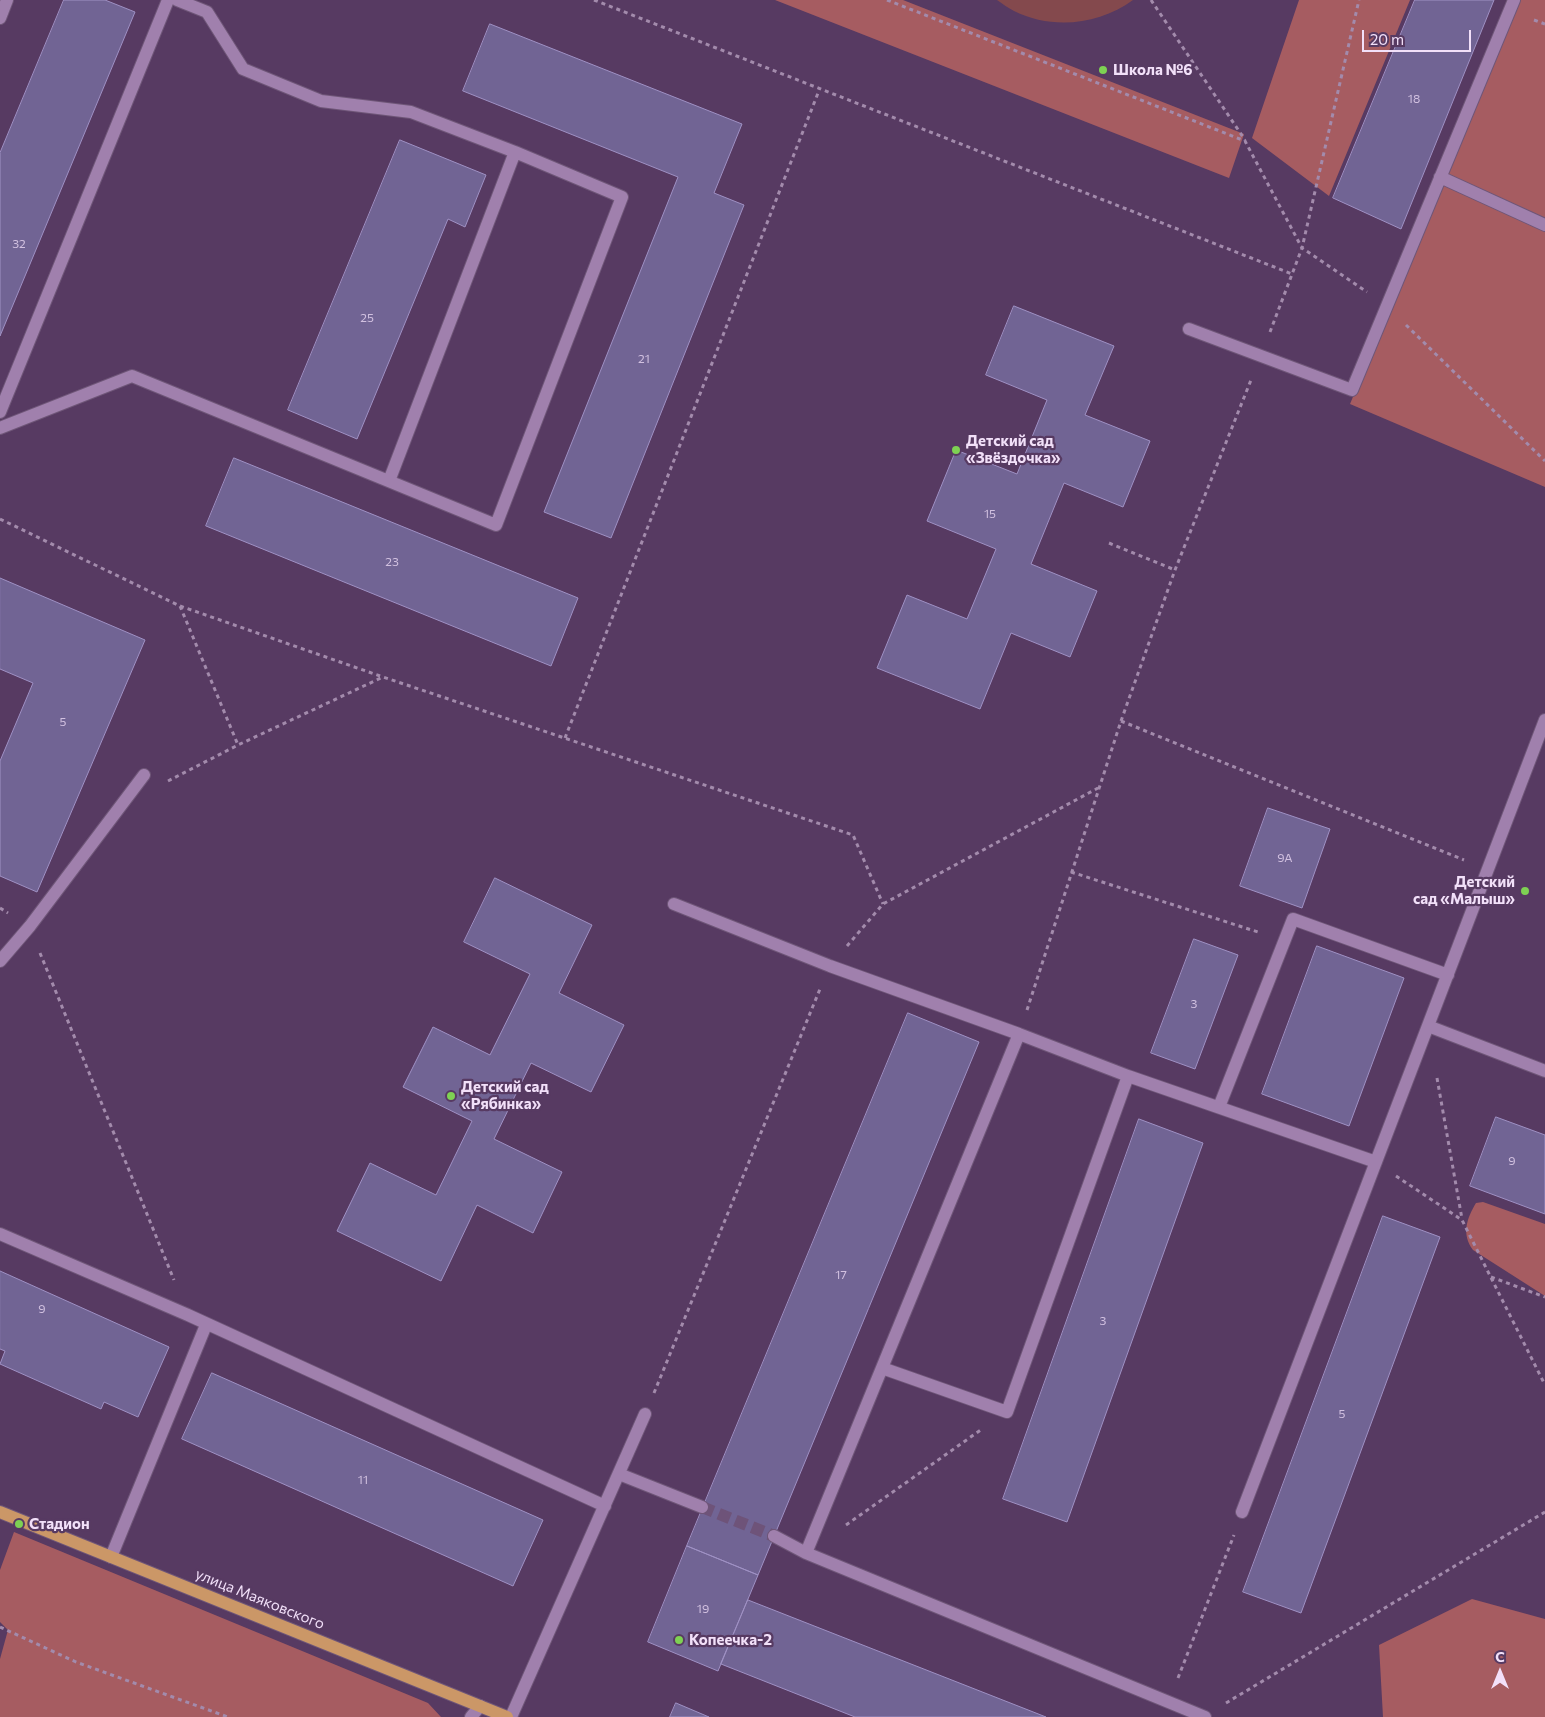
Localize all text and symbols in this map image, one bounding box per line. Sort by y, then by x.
scale bar [1365,20,1474,52]
text: 20 m [1370,30,1404,48]
place label: Школа №6 [1113,61,1193,79]
marker: Школа №6 [1097,64,1109,76]
house number: 18 [1408,92,1420,106]
house number: 32 [12,237,26,251]
house number: 25 [360,311,374,325]
house number: 21 [638,352,650,366]
place label: Детский сад «Звёздочка» [966,432,1061,467]
marker: Детский сад «Звёздочка» [950,444,962,456]
house number: 15 [984,507,996,521]
house number: 23 [385,555,399,569]
house number: 5 [60,715,66,729]
house number: 9А [1277,851,1293,865]
place label: Детский сад «Малыш» [1413,873,1515,908]
marker: Детский сад «Малыш» [1519,885,1531,897]
house number: 3 [1191,997,1197,1011]
place label: Детский сад «Рябинка» [461,1078,549,1113]
marker: Детский сад «Рябинка» [445,1090,457,1102]
house number: 9 [1508,1154,1516,1168]
house number: 17 [835,1268,847,1282]
house number: 9 [38,1302,46,1316]
house number: 3 [1100,1314,1106,1328]
house number: 5 [1339,1407,1345,1421]
house number: 11 [358,1473,368,1487]
place label: Стадион [29,1515,90,1533]
marker: Стадион [13,1518,25,1530]
street label: улица Маяковского [193,1565,327,1633]
house number: 19 [697,1602,709,1616]
place label: Копеечка-2 [689,1631,772,1649]
marker: Копеечка-2 [673,1634,685,1646]
north arrow [1475,1647,1525,1697]
text: С [1495,1648,1505,1665]

